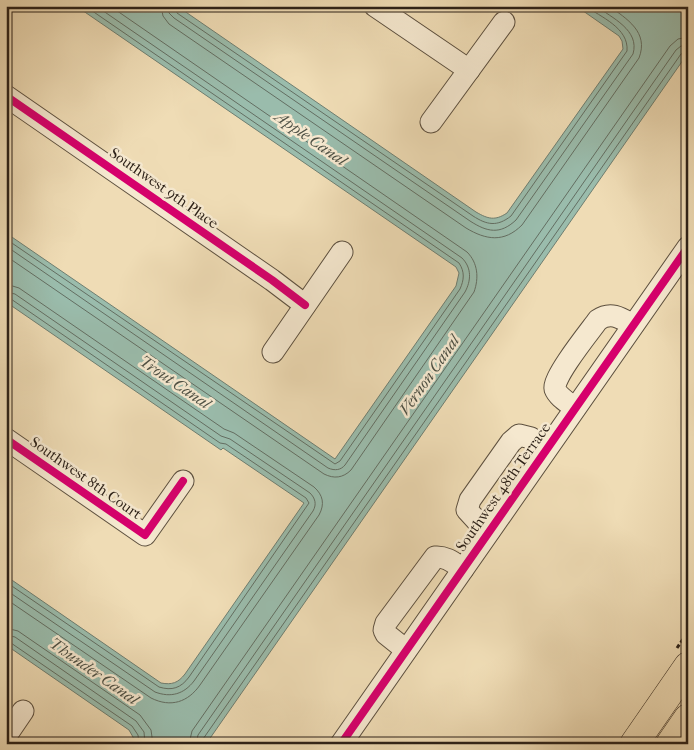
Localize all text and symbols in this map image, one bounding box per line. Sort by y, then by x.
water label: Apple Canal [270,105,352,171]
street label: Southwest 9th Place [106,144,222,233]
water label: Vernon Canal [395,330,464,418]
water label: Trout Canal [136,351,216,414]
street label: Southwest 48th Terrace [452,419,555,555]
street label: Southwest 8th Court [27,433,146,524]
water label: Thunder Canal [46,633,144,710]

